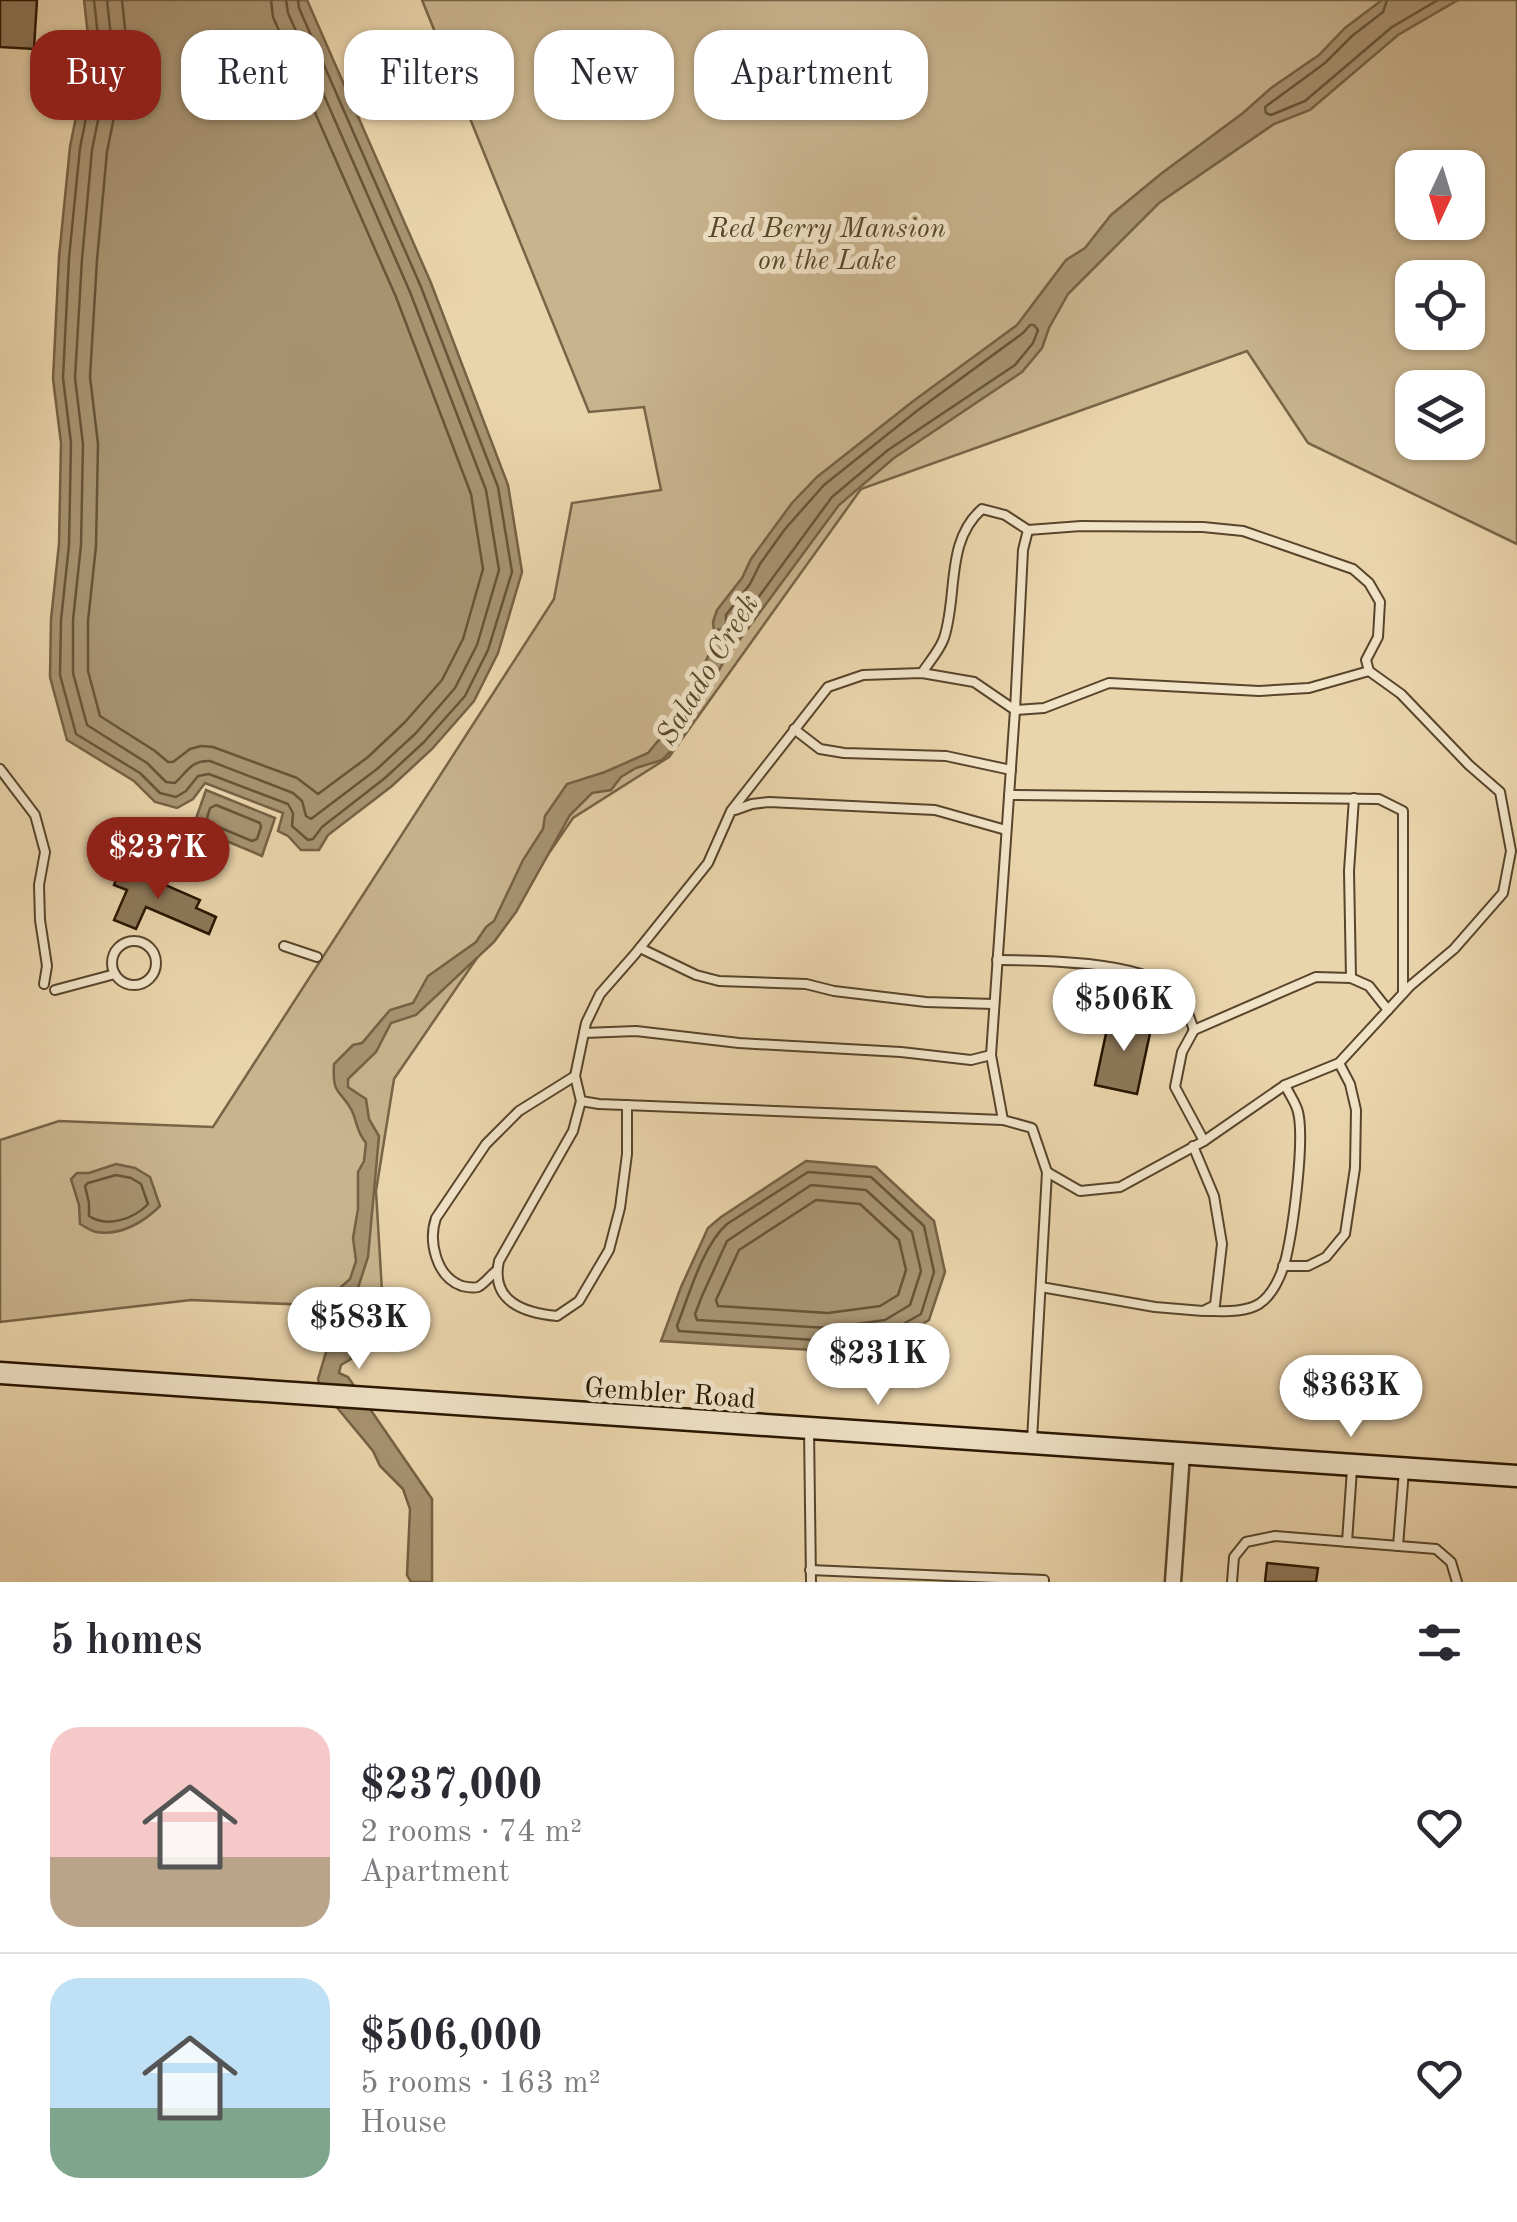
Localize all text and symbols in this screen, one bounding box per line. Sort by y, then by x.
chip: Buy [30,30,161,120]
chip: Rent [181,30,324,120]
chip: Filters [344,30,514,120]
chip: New [534,30,674,120]
chip: Apartment [694,30,928,120]
north arrow [1395,150,1485,240]
map controls [1395,150,1485,460]
park label: Red Berry Mansion on the Lake [707,216,946,276]
button: locate [1395,260,1485,350]
button: layers [1395,370,1485,460]
water label: Salado Creek [652,589,765,751]
pin: $237K [88,817,228,902]
text: $237K [109,833,207,865]
pin: $506K [1054,969,1194,1054]
text: $506K [1075,985,1173,1017]
pin: $583K [289,1287,429,1372]
text: $583K [310,1303,408,1335]
pin: $231K [808,1323,948,1408]
text: $231K [829,1339,927,1371]
pin: $363K [1281,1355,1421,1440]
text: $363K [1302,1371,1400,1403]
street label: Gembler Road [583,1375,756,1415]
icon: filters [1412,1615,1467,1670]
text: 5 homes [50,1621,202,1663]
text: $237,000 [360,1766,542,1808]
icon: home [130,1767,250,1887]
icon: heart [1412,1800,1467,1855]
text: 2 rooms · 74 m² [360,1817,582,1849]
text: Apartment [360,1857,510,1889]
text: $506,000 [360,2017,542,2059]
icon: home [130,2018,250,2138]
icon: heart [1412,2051,1467,2106]
text: 5 rooms · 163 m² [360,2068,601,2100]
text: House [360,2108,447,2140]

